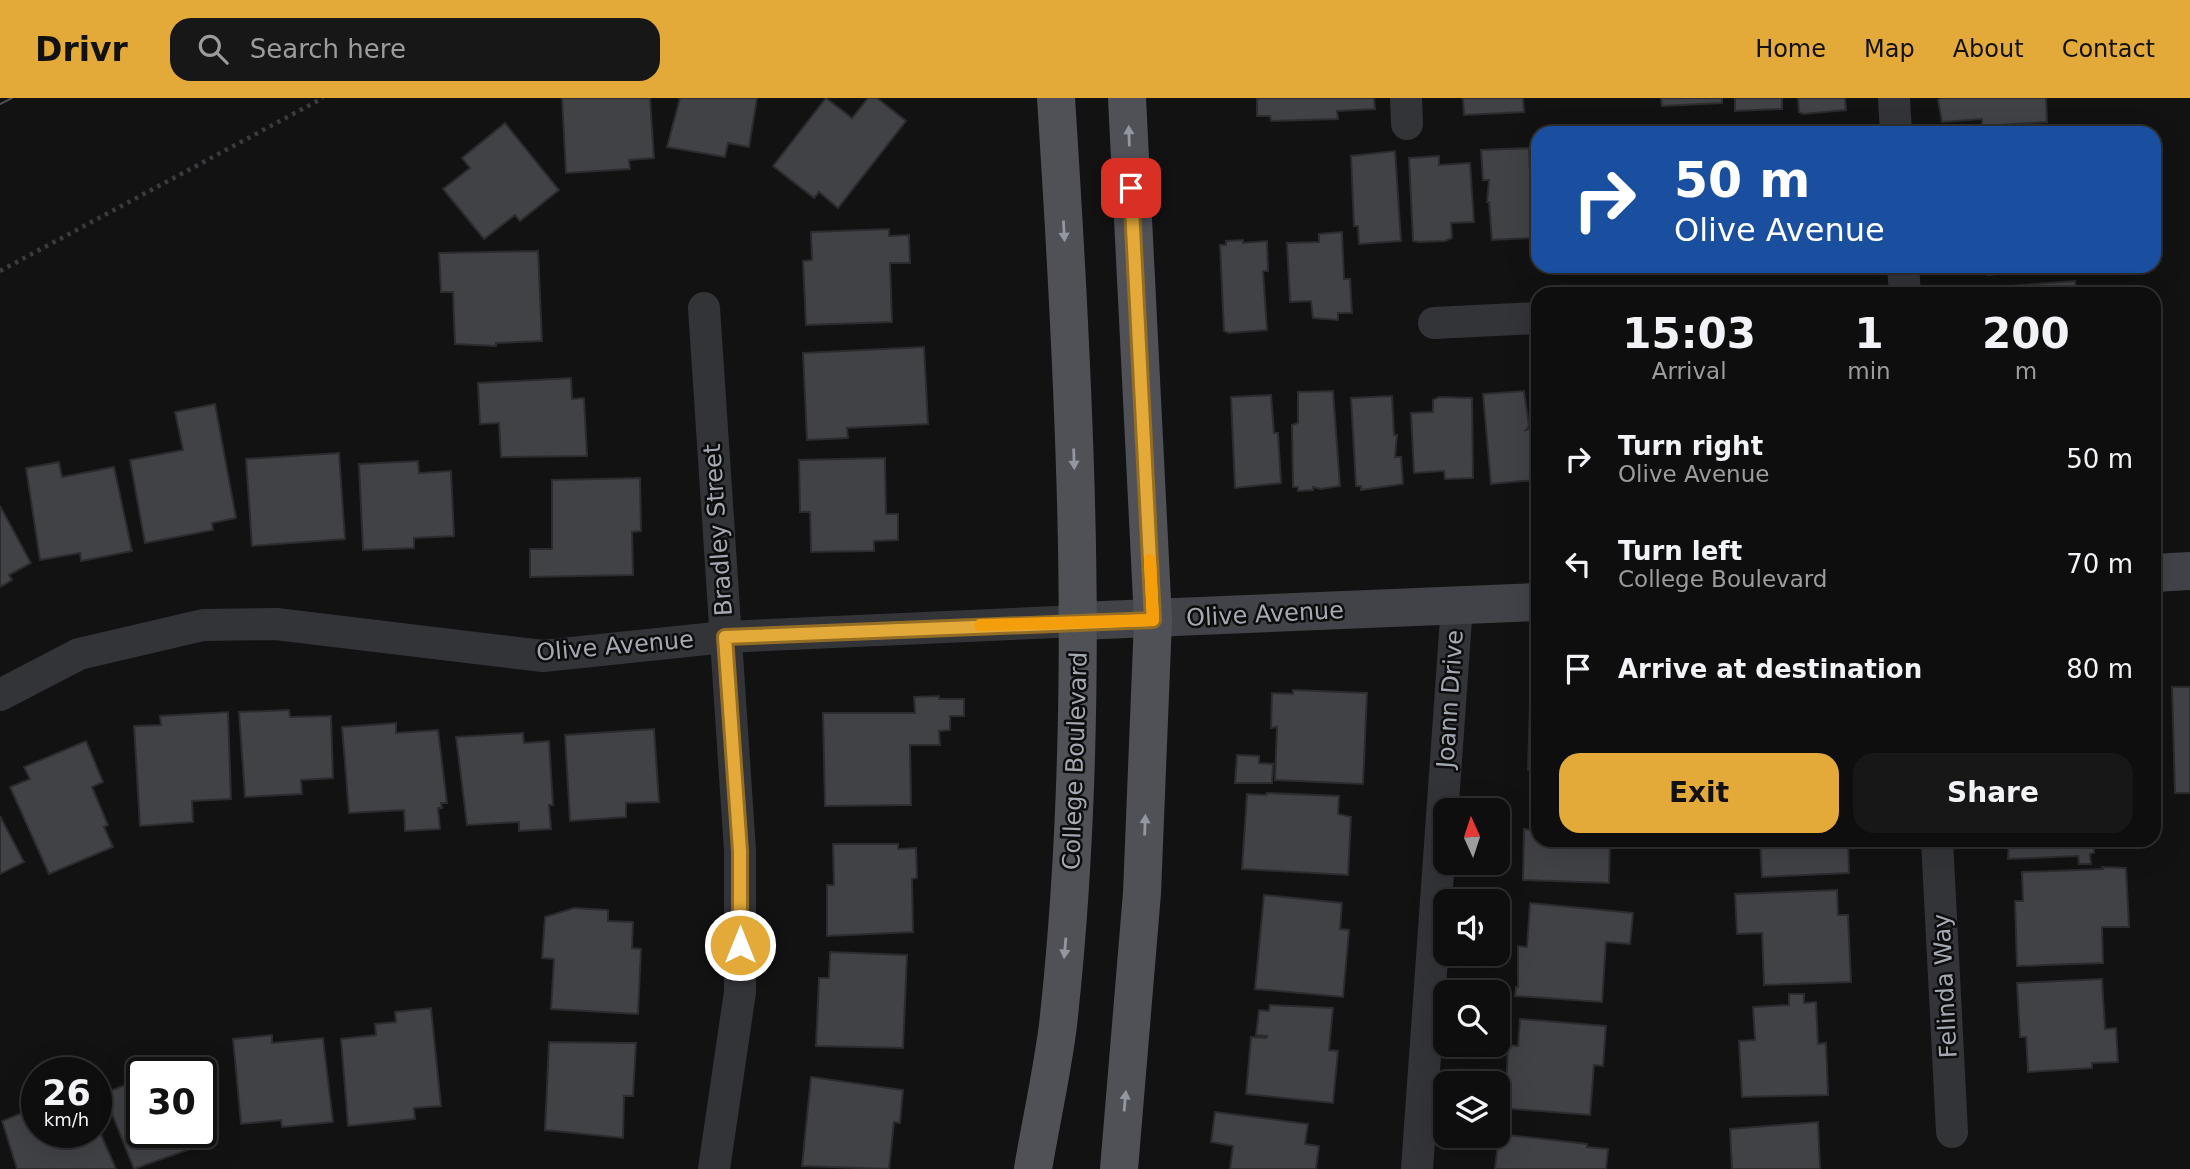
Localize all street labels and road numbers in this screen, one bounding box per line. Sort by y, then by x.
street label: Bradley Street [698,443,738,617]
street label: Olive Avenue [1185,596,1345,632]
street label: Olive Avenue [535,625,695,667]
street label: Joann Drive [1431,629,1469,771]
street label: College Boulevard [1057,651,1093,871]
street label: Felinda Way [1927,913,1963,1059]

